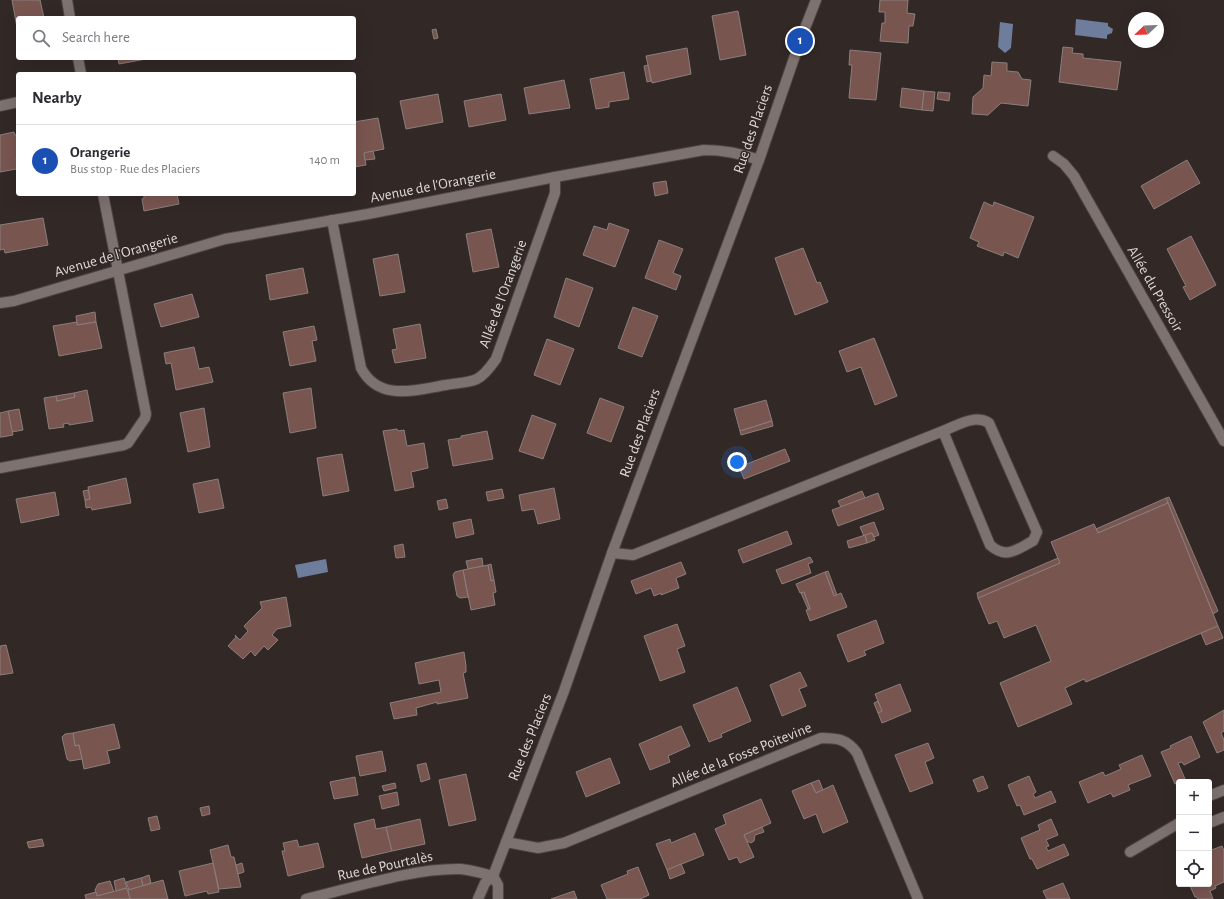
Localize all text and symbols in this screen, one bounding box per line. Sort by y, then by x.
north arrow [1128,12,1164,48]
search box [16,16,356,60]
pin: 1 [787,26,813,56]
icon: search [30,27,52,49]
text: Search here [62,30,130,45]
street label: Rue des Placiers [731,83,775,175]
text: Nearby [32,89,82,106]
text: Orangerie [70,145,130,160]
text: 1 [43,154,47,167]
text: 140 m [310,154,340,167]
text: Bus stop · Rue des Placiers [70,163,200,176]
street label: Avenue de l'Orangerie [369,166,497,206]
street label: Avenue de l'Orangerie [53,230,180,280]
street label: Allée de l'Orangerie [476,238,530,350]
street label: Allée du Pressoir [1124,243,1186,335]
street label: Rue des Placiers [617,387,663,479]
your location [727,452,747,472]
street label: Rue des Placiers [506,691,554,783]
street label: Allée de la Fosse Poitevine [668,720,814,790]
map controls [1176,779,1212,887]
button: + [1176,779,1212,815]
button: − [1176,815,1212,851]
street label: Rue de Pourtalès [336,849,434,883]
button: locate [1176,851,1212,887]

